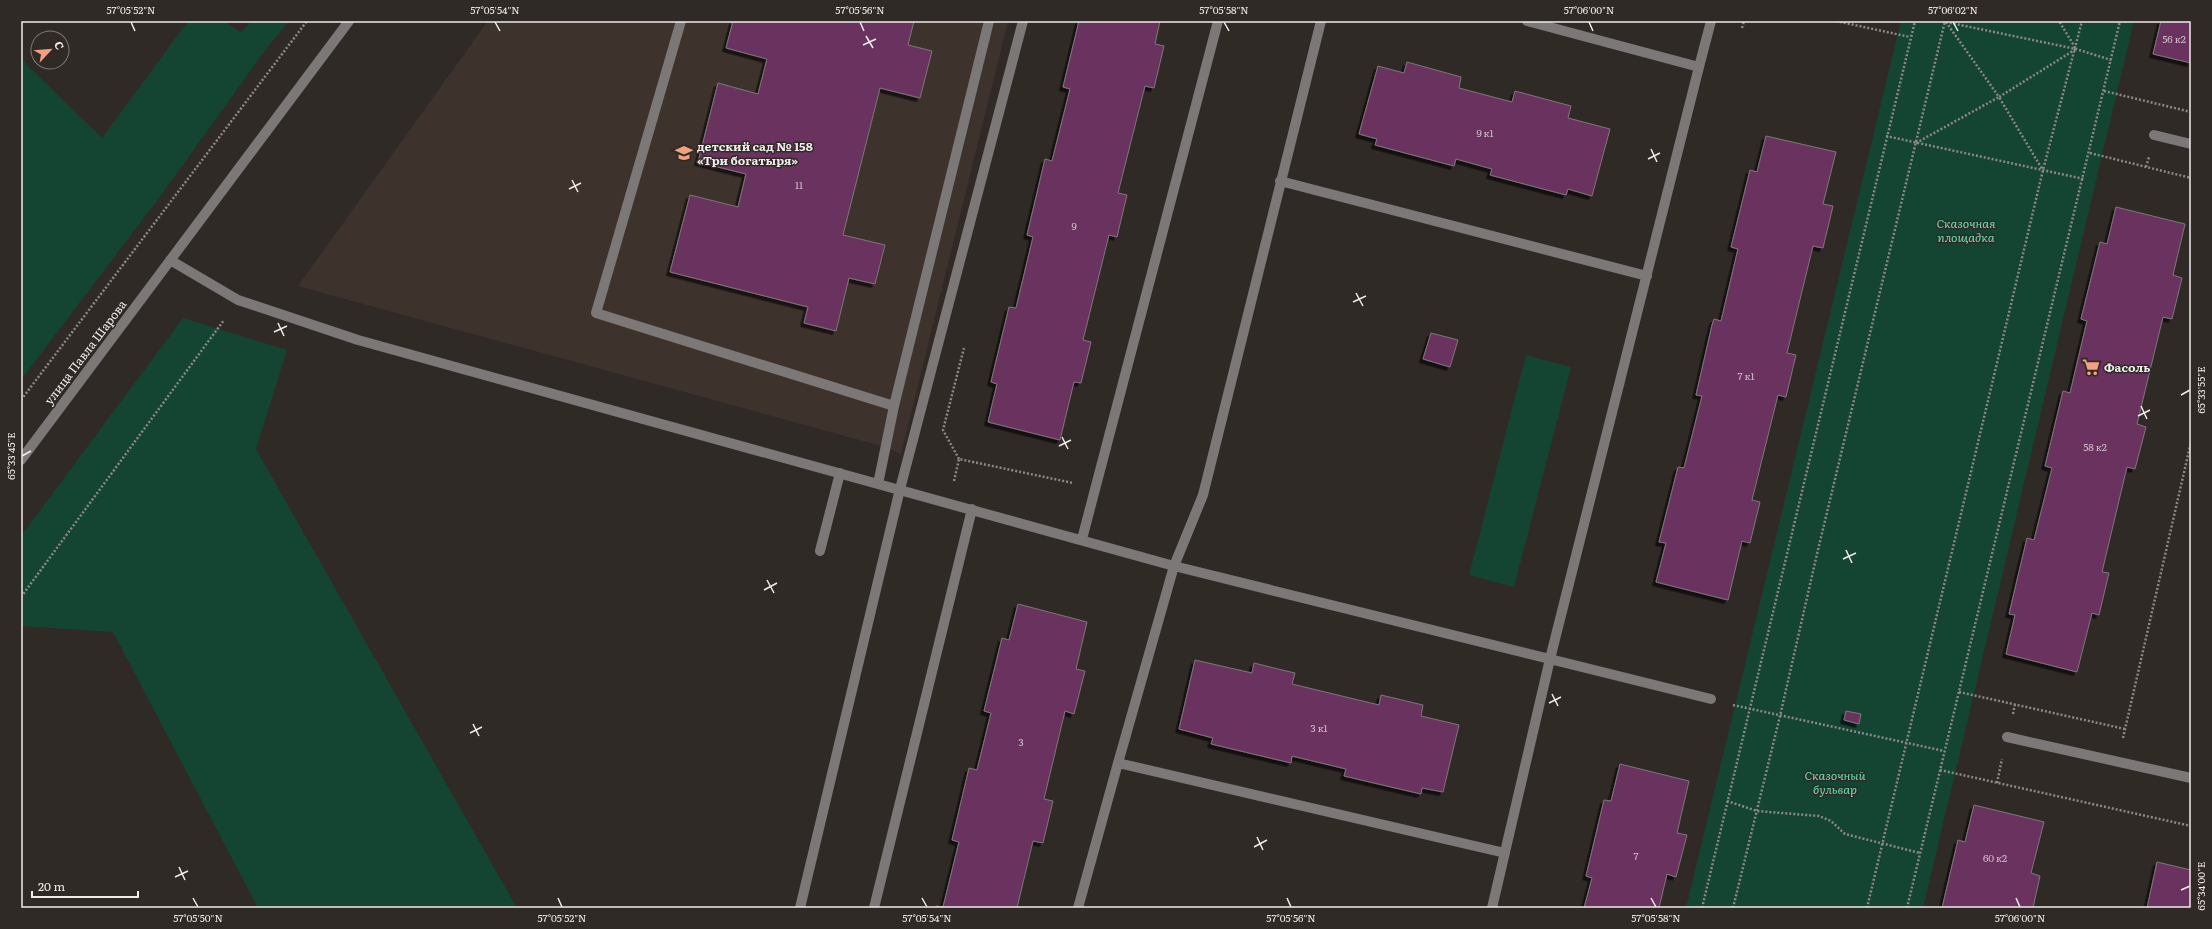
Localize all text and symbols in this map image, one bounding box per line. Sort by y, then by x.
text: 57°05'52"N [107,2,155,17]
text: 57°05'54"N [470,2,520,17]
text: 57°05'56"N [835,2,885,17]
text: 57°05'58"N [1199,2,1249,17]
text: 57°06'00"N [1564,2,1614,17]
text: 57°06'02"N [1928,2,1978,17]
north arrow [30,30,70,70]
house number: 56 к2 [2162,31,2186,46]
text: С [51,38,69,52]
house number: 9 к1 [1476,125,1494,140]
place label: детский сад № 158 «Три богатыря» [697,137,813,169]
school or university icon: детский сад № 158 «Три богатыря» [674,143,694,163]
house number: 11 [795,177,803,192]
park label: Сказочная площадка [1937,214,1996,246]
house number: 9 [1071,218,1077,233]
street label: улица Павла Шарова [40,296,131,408]
supermarket icon: Фасоль [2081,357,2101,377]
place label: Фасоль [2104,358,2150,376]
text: 65°33'55"E [2193,366,2208,414]
house number: 7 к1 [1737,368,1755,383]
text: 65°33'45"E [3,432,18,480]
house number: 58 к2 [2083,439,2107,454]
house number: 3 к1 [1310,720,1328,735]
house number: 3 [1018,734,1024,749]
park label: Сказочный бульвар [1804,766,1866,798]
house number: 7 [1633,848,1639,863]
house number: 60 к2 [1983,850,2007,865]
text: 65°34'00"E [2193,862,2208,910]
scale bar [32,873,138,899]
text: 20 m [38,877,65,895]
text: 57°05'50"N [173,910,223,925]
text: 57°05'52"N [538,910,586,925]
text: 57°05'54"N [902,910,952,925]
text: 57°05'56"N [1266,910,1316,925]
text: 57°05'58"N [1631,910,1681,925]
text: 57°06'00"N [1995,910,2045,925]

